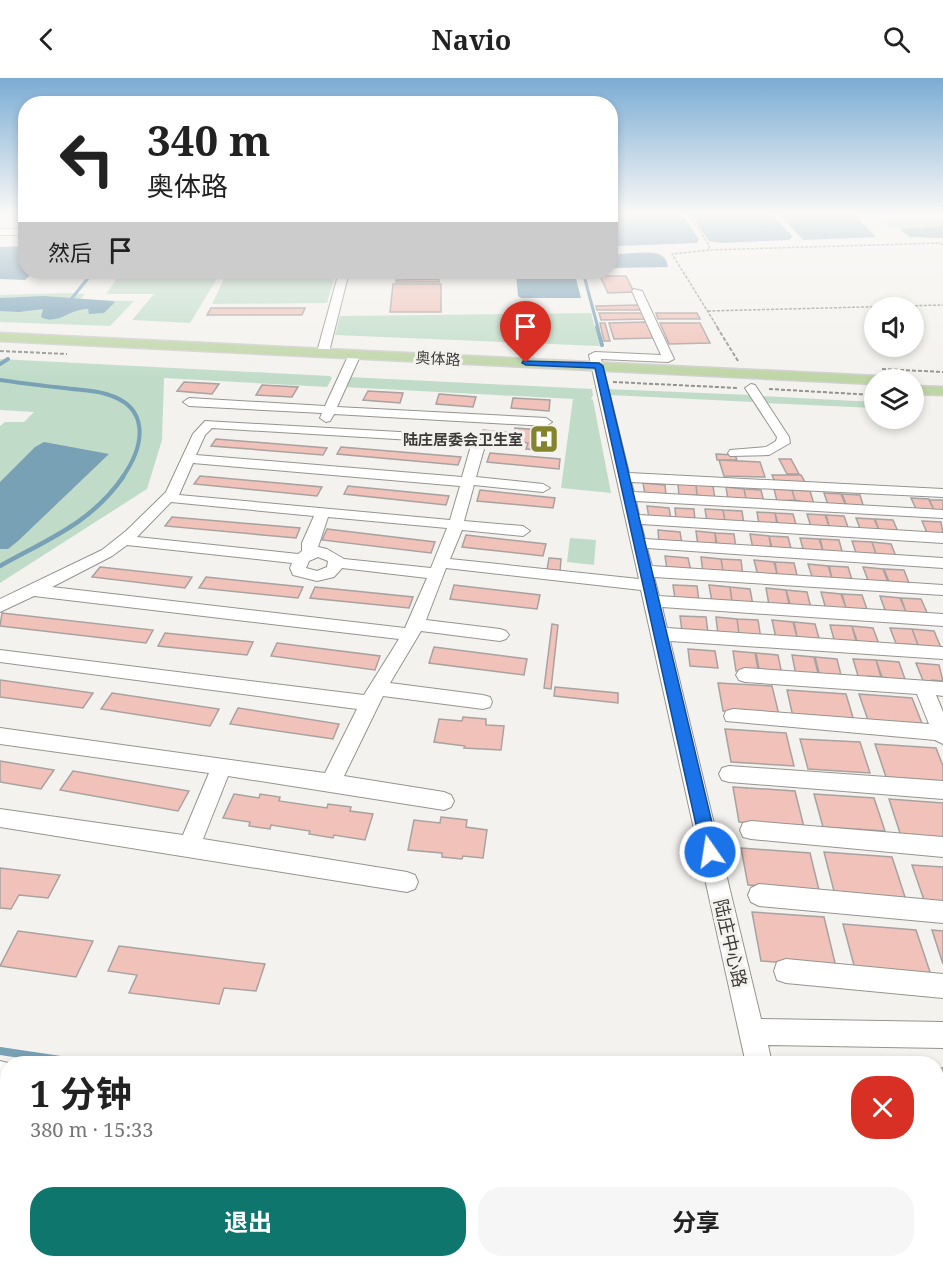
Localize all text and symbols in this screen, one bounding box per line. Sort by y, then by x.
text: Navio [432,21,511,58]
icon: back [30,23,63,56]
icon: search [880,23,913,56]
text: 340 m [147,111,271,168]
icon: left [48,120,126,198]
text: 奥体路 [147,167,228,204]
icon: arrive [104,234,137,267]
text: 然后 [48,237,92,267]
map controls [864,297,924,429]
button: sound [864,297,924,357]
pin [500,301,551,363]
icon: arrive [509,310,542,343]
street label: 奥体路 [415,347,461,369]
button: layers [864,369,924,429]
hospital icon: 陆庄居委会卫生室 [528,423,560,455]
place label: 陆庄居委会卫生室 [403,429,523,449]
position arrow [678,820,742,884]
street label: 陆庄中心路 [709,896,753,990]
text: 1 分钟 [30,1069,132,1118]
button: close [851,1076,914,1139]
text: 380 m · 15:33 [30,1116,153,1143]
button: 退出 [30,1187,466,1256]
button: 分享 [478,1187,914,1256]

